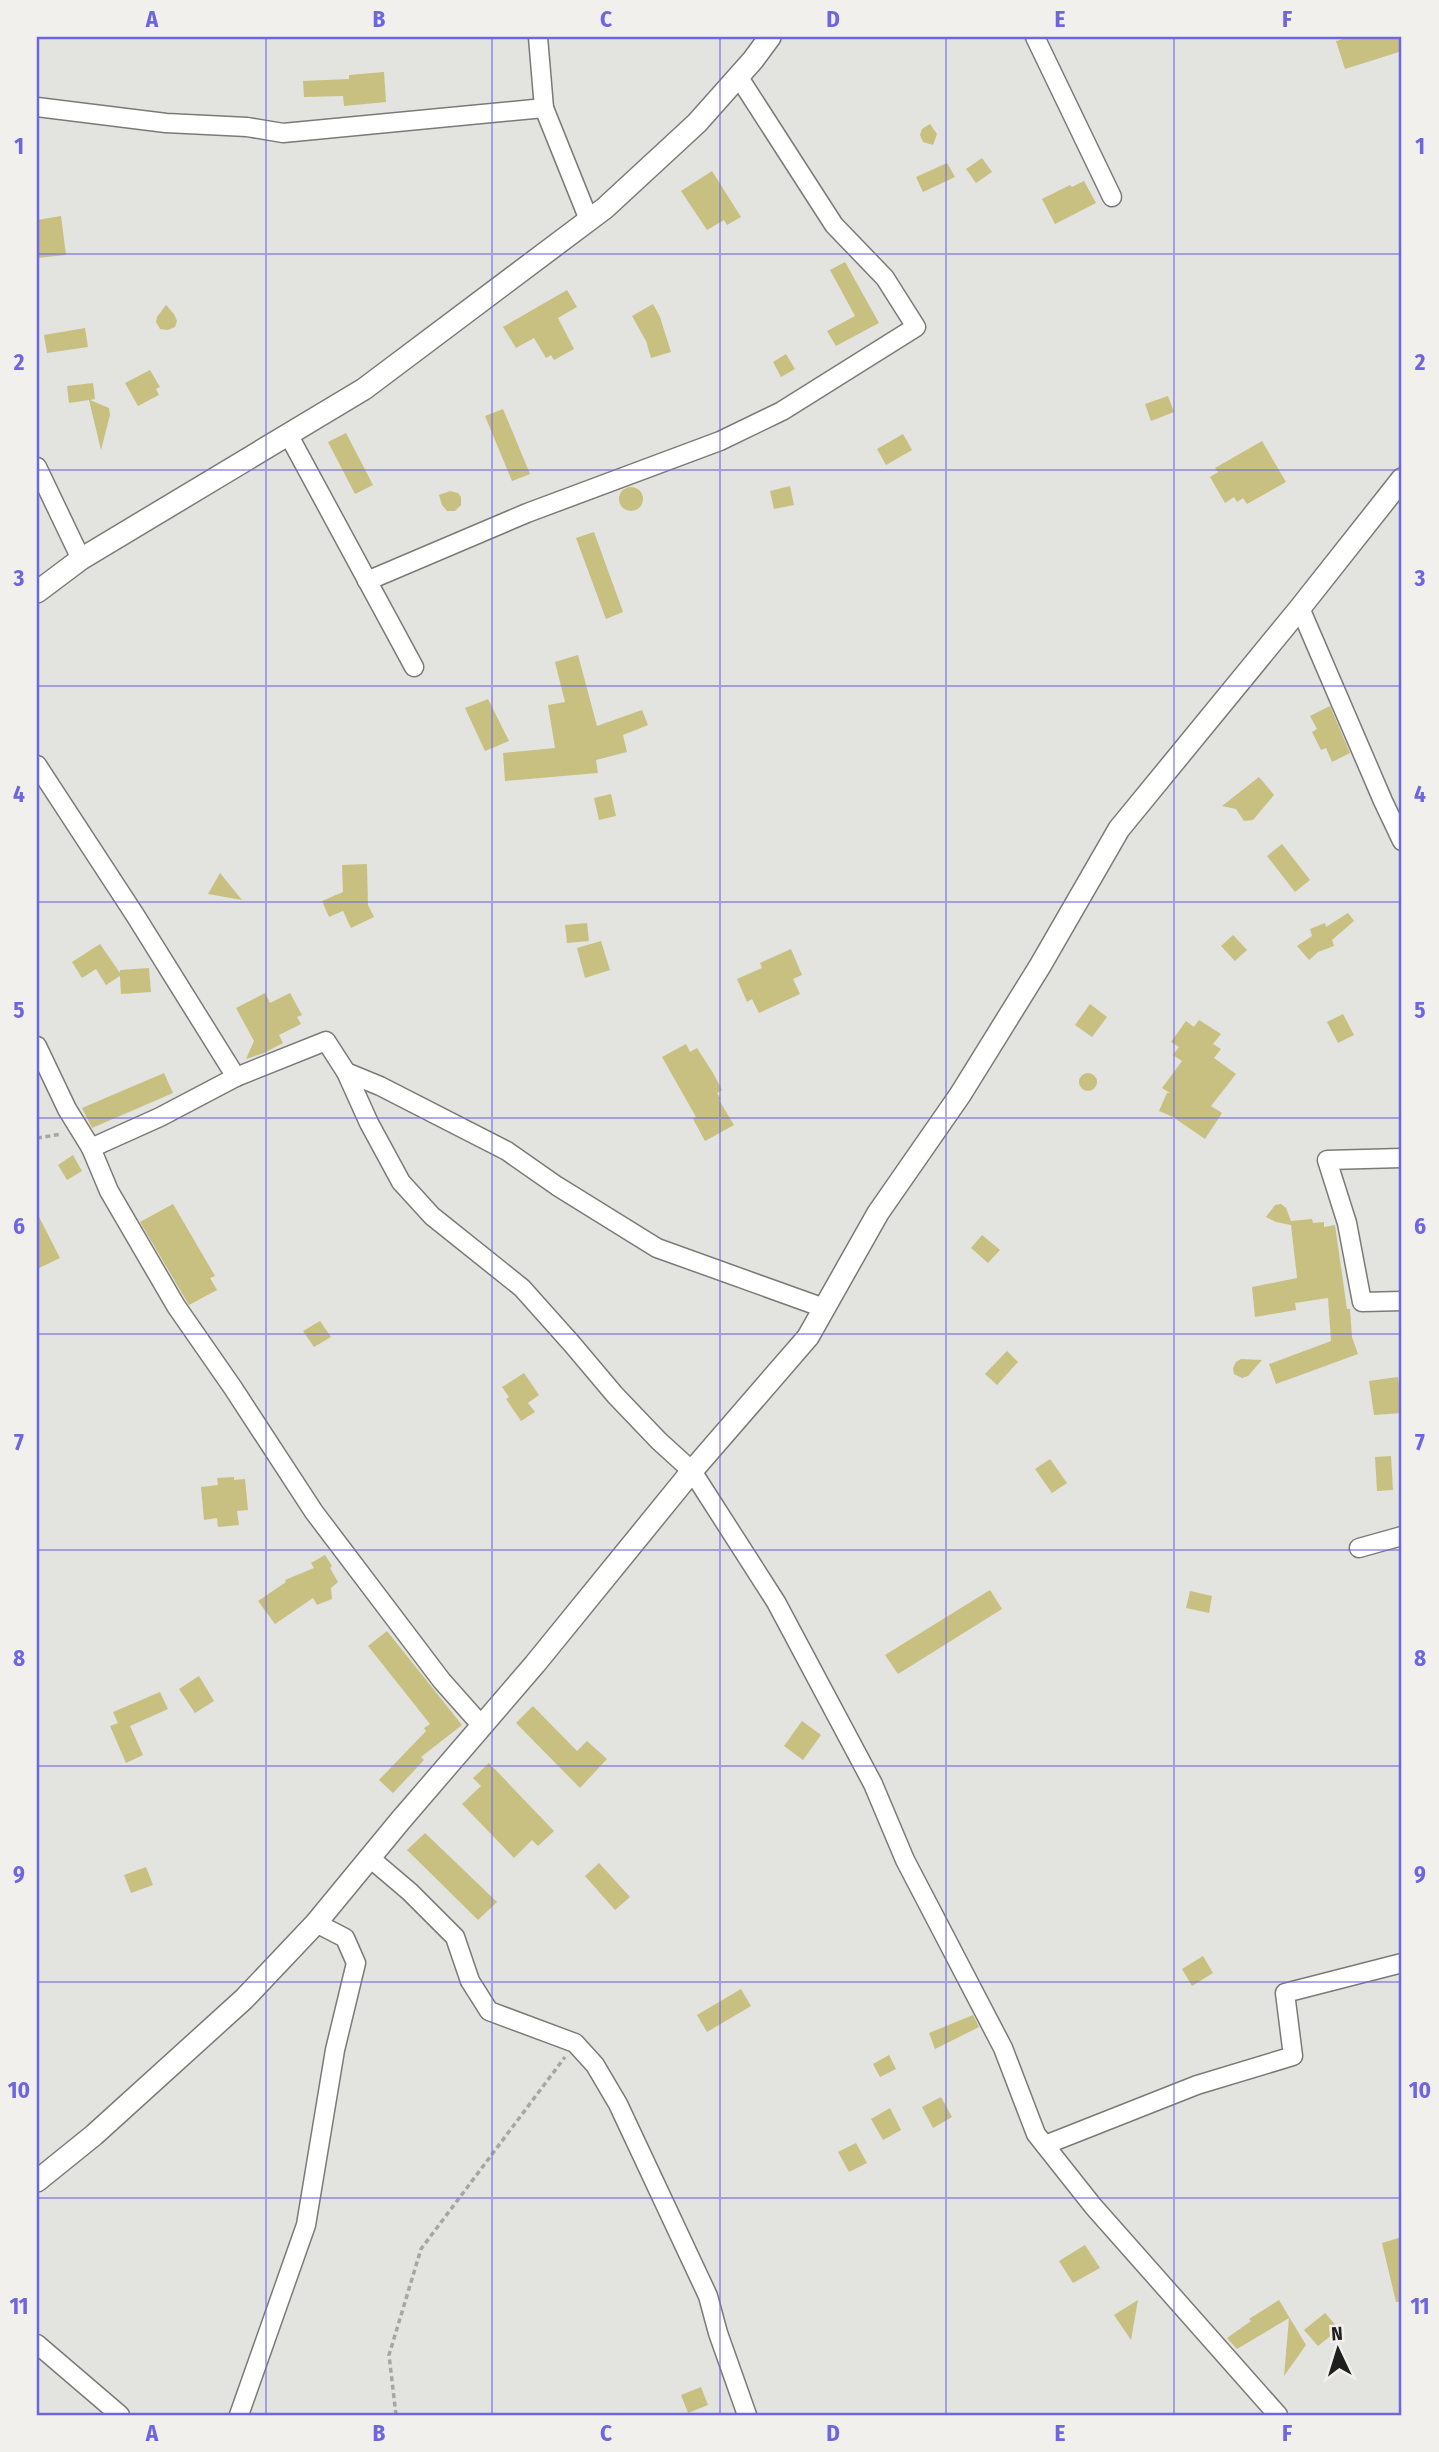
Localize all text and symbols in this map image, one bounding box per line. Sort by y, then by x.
text: A [145,5,159,33]
text: B [373,5,386,33]
text: C [600,5,612,33]
text: D [826,5,840,33]
text: E [1055,5,1066,33]
text: F [1282,5,1292,33]
text: 1 [14,132,24,160]
text: 1 [1415,132,1425,160]
text: 2 [13,348,25,376]
text: 2 [1414,348,1426,376]
text: 3 [13,564,25,592]
text: 3 [1414,564,1426,592]
text: 4 [13,780,25,808]
text: 4 [1414,780,1426,808]
text: 5 [13,996,25,1024]
text: 5 [1414,996,1426,1024]
text: 6 [13,1212,25,1240]
text: 6 [1414,1212,1426,1240]
text: 7 [14,1428,24,1456]
text: 7 [1415,1428,1425,1456]
text: 8 [13,1644,25,1672]
text: 8 [1414,1644,1426,1672]
text: 9 [13,1860,25,1888]
text: 9 [1414,1860,1426,1888]
text: 10 [8,2076,30,2104]
text: 10 [1409,2076,1431,2104]
text: 11 [9,2292,29,2320]
text: 11 [1410,2292,1430,2320]
north arrow [1302,2316,1372,2386]
text: N [1330,2322,1343,2345]
text: A [145,2419,159,2447]
text: B [373,2419,386,2447]
text: C [600,2419,612,2447]
text: D [826,2419,840,2447]
text: E [1055,2419,1066,2447]
text: F [1282,2419,1292,2447]

